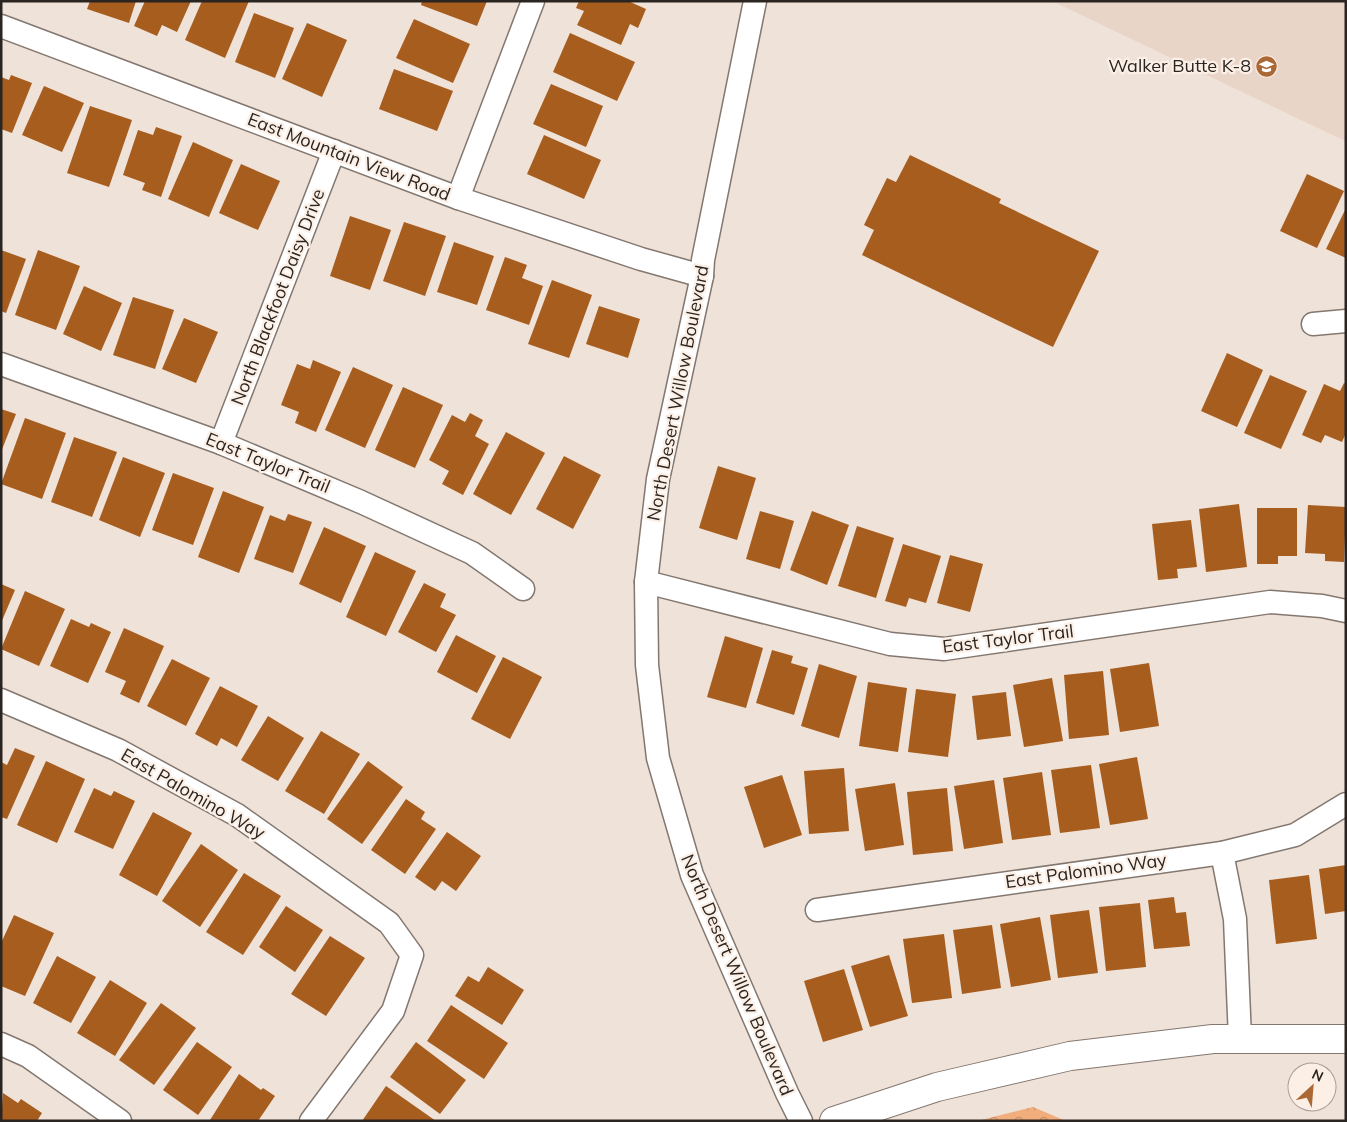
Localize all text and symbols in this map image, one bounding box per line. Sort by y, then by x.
place label: Walker Butte K-8 [1108,54,1251,77]
school or university icon: Walker Butte K-8 [1255,54,1279,78]
street label: East Mountain View Road [245,107,454,206]
street label: North Blackfoot Daisy Drive [226,185,329,408]
street label: North Desert Willow Boulevard [641,263,714,523]
street label: East Taylor Trail [203,427,334,498]
street label: East Taylor Trail [941,619,1075,658]
street label: East Palomino Way [117,743,270,844]
street label: East Palomino Way [1004,848,1168,893]
street label: North Desert Willow Boulevard [676,851,799,1099]
north arrow [1287,1062,1337,1112]
text: N [1309,1065,1326,1086]

